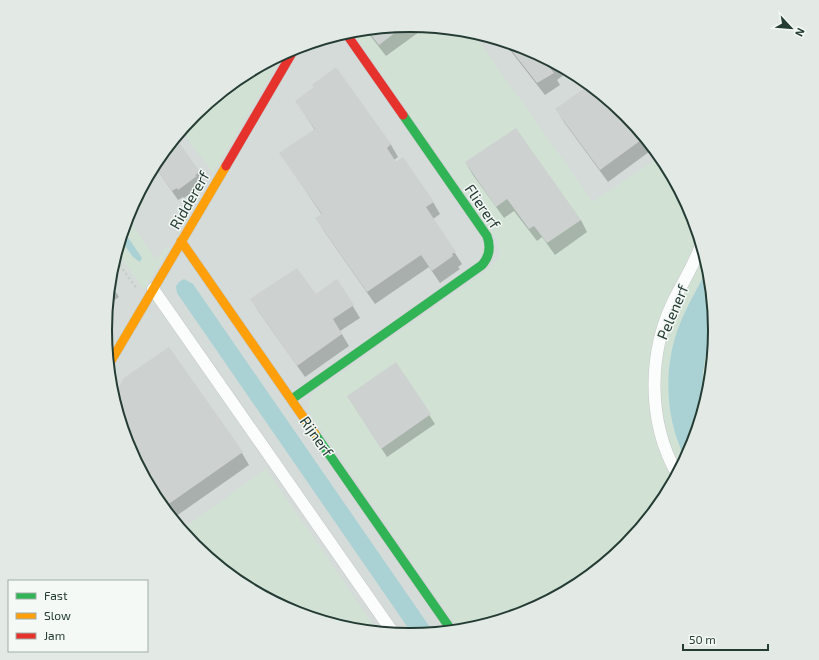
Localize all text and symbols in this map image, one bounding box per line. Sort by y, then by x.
north arrow [771,8,811,48]
text: N [793,26,808,39]
street label: Riddererf [165,168,213,232]
street label: Fliererf [462,180,505,232]
street label: Pelenerf [652,282,692,342]
street label: Rijnerf [296,412,338,461]
legend [8,580,148,652]
text: Fast [44,588,68,602]
text: Slow [44,608,71,622]
scale bar [683,626,768,652]
text: Jam [44,628,65,642]
text: 50 m [689,632,716,646]

